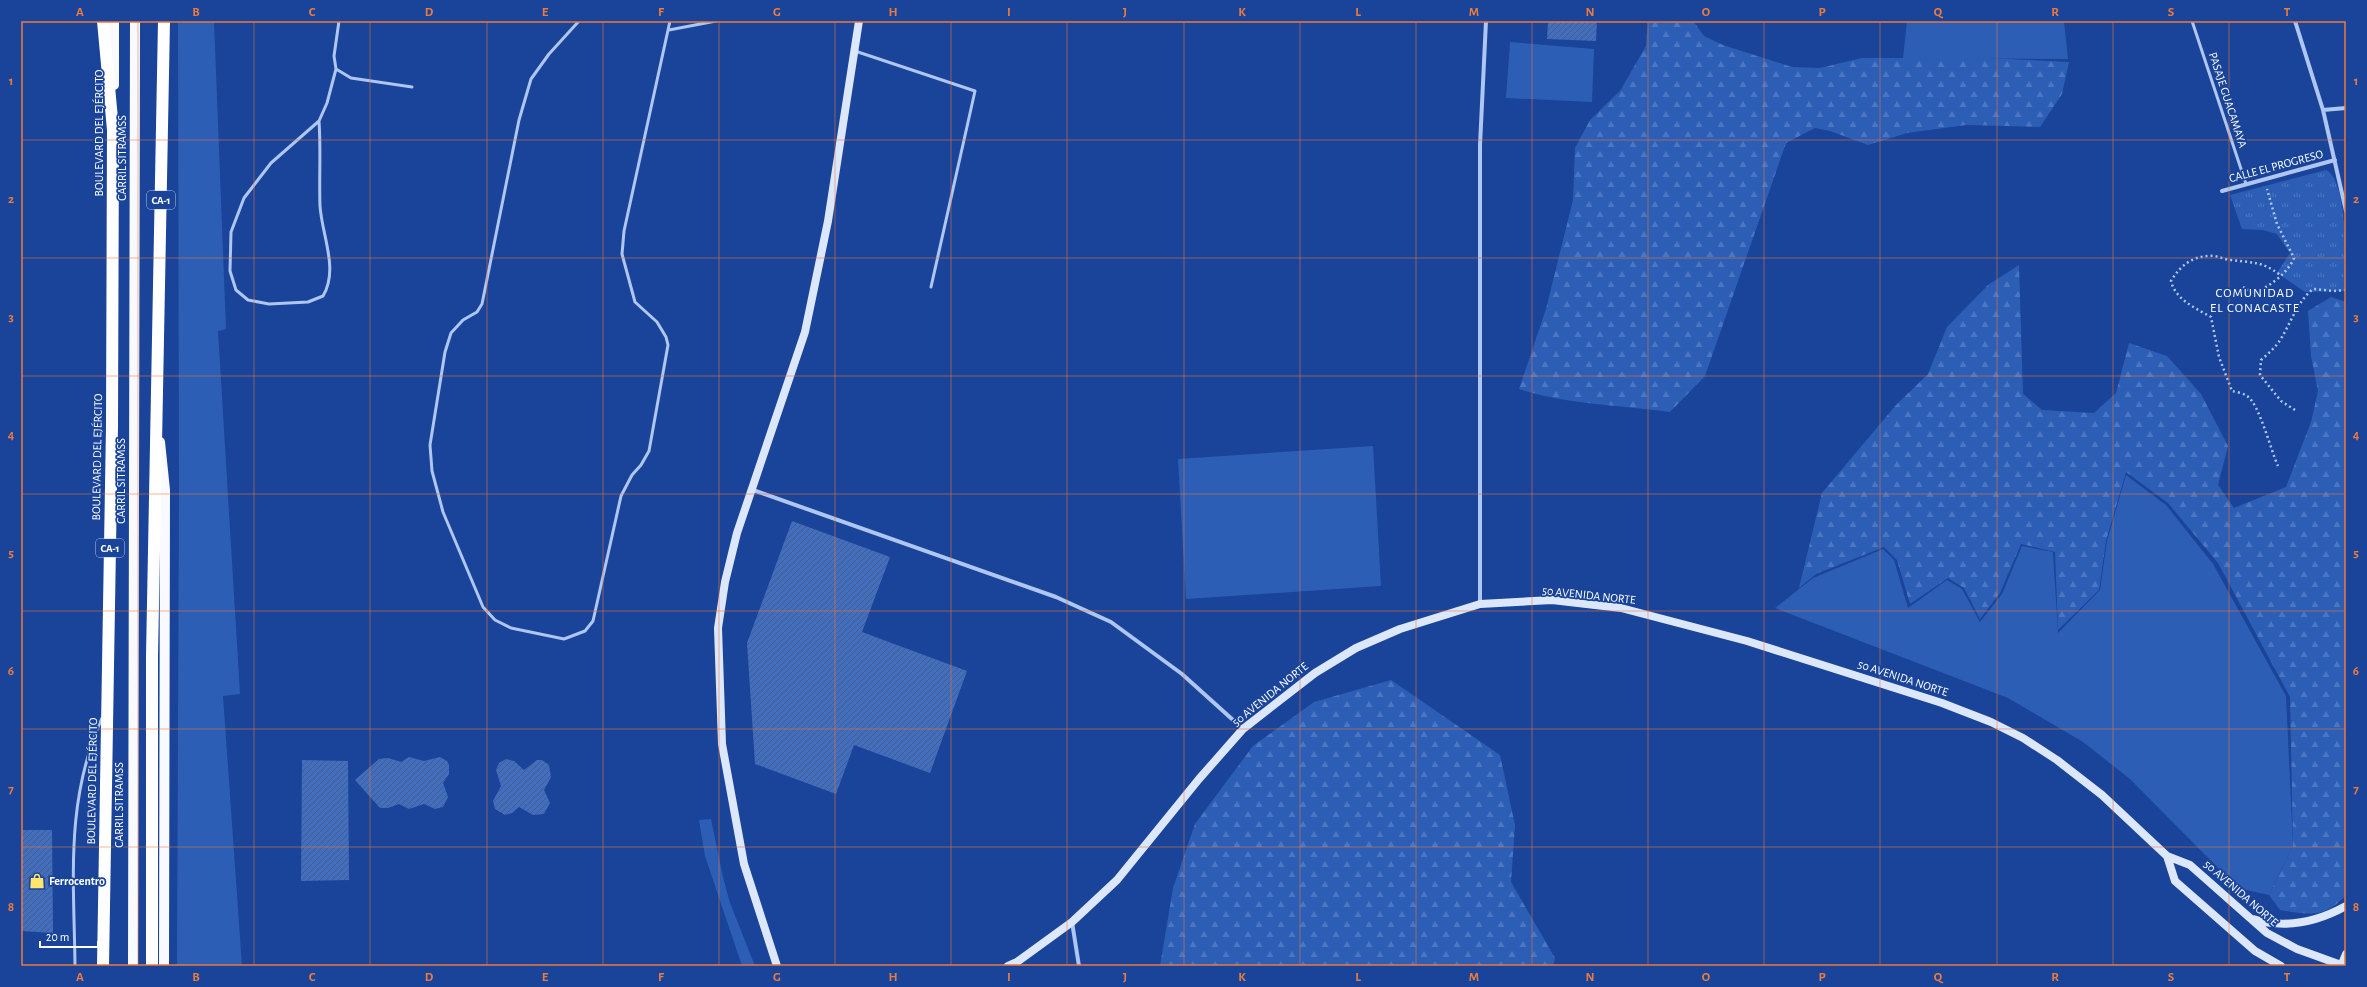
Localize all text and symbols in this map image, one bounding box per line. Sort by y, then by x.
text: A [76,6,84,19]
text: B [192,6,200,19]
text: C [309,6,316,19]
text: D [425,6,434,19]
text: E [542,6,549,19]
text: F [658,6,665,19]
text: G [773,6,781,19]
text: H [888,6,898,19]
text: I [1007,6,1011,19]
text: J [1123,6,1127,19]
text: K [1238,6,1246,19]
text: L [1355,6,1361,19]
text: M [1469,6,1479,19]
text: N [1585,6,1595,19]
text: O [1702,6,1711,19]
text: P [1818,6,1826,19]
text: Q [1934,6,1944,19]
text: R [2051,6,2059,19]
text: S [2168,6,2175,19]
text: T [2284,6,2291,19]
street label: PASAJE GUACAMAYA [2207,51,2249,149]
street label: BOULEVARD DEL EJÉRCITO [92,69,105,196]
text: 1 [9,75,13,88]
text: 1 [2354,75,2358,88]
street label: CARRIL SITRAMSS [116,115,128,201]
street label: CALLE EL PROGRESO [2228,148,2325,184]
road number: CA-1 [147,191,175,209]
text: 2 [8,193,14,206]
text: 2 [2353,193,2359,206]
district label: COMUNIDAD EL CONACASTE [2210,287,2300,315]
text: 3 [8,311,14,324]
text: 3 [2353,311,2359,324]
street label: BOULEVARD DEL EJÉRCITO [89,393,104,521]
text: 4 [8,429,15,442]
text: 4 [2353,429,2360,442]
street label: CARRIL SITRAMSS [115,438,127,524]
road number: CA-1 [96,539,124,557]
text: 5 [8,547,14,560]
text: 5 [2353,547,2359,560]
street label: 50 AVENIDA NORTE [1542,584,1637,606]
street label: 50 AVENIDA NORTE [1856,658,1950,698]
street label: 50 AVENIDA NORTE [1230,660,1310,728]
text: 6 [8,665,14,678]
text: 6 [2353,665,2359,678]
street label: BOULEVARD DEL EJÉRCITO [84,717,99,845]
street label: CARRIL SITRAMSS [113,762,125,848]
text: 7 [8,783,14,796]
text: 7 [2353,783,2359,796]
street label: 50 AVENIDA NORTE [2202,858,2281,928]
shop icon: Ferrocentro [28,872,46,890]
place label: Ferrocentro [49,875,105,887]
text: 8 [8,901,14,914]
text: 8 [2353,901,2359,914]
scale bar [40,923,98,949]
text: 20 m [46,931,69,943]
text: A [76,971,84,984]
text: B [192,971,200,984]
text: C [309,971,316,984]
text: D [425,971,434,984]
text: E [542,971,549,984]
text: F [658,971,665,984]
text: G [773,971,781,984]
text: H [888,971,898,984]
text: I [1007,971,1011,984]
text: J [1123,971,1127,984]
text: K [1238,971,1246,984]
text: L [1355,971,1361,984]
text: M [1469,971,1479,984]
text: N [1585,971,1595,984]
text: O [1702,971,1711,984]
text: P [1818,971,1826,984]
text: Q [1934,971,1944,984]
text: R [2051,971,2059,984]
text: S [2168,971,2175,984]
text: T [2284,971,2291,984]

